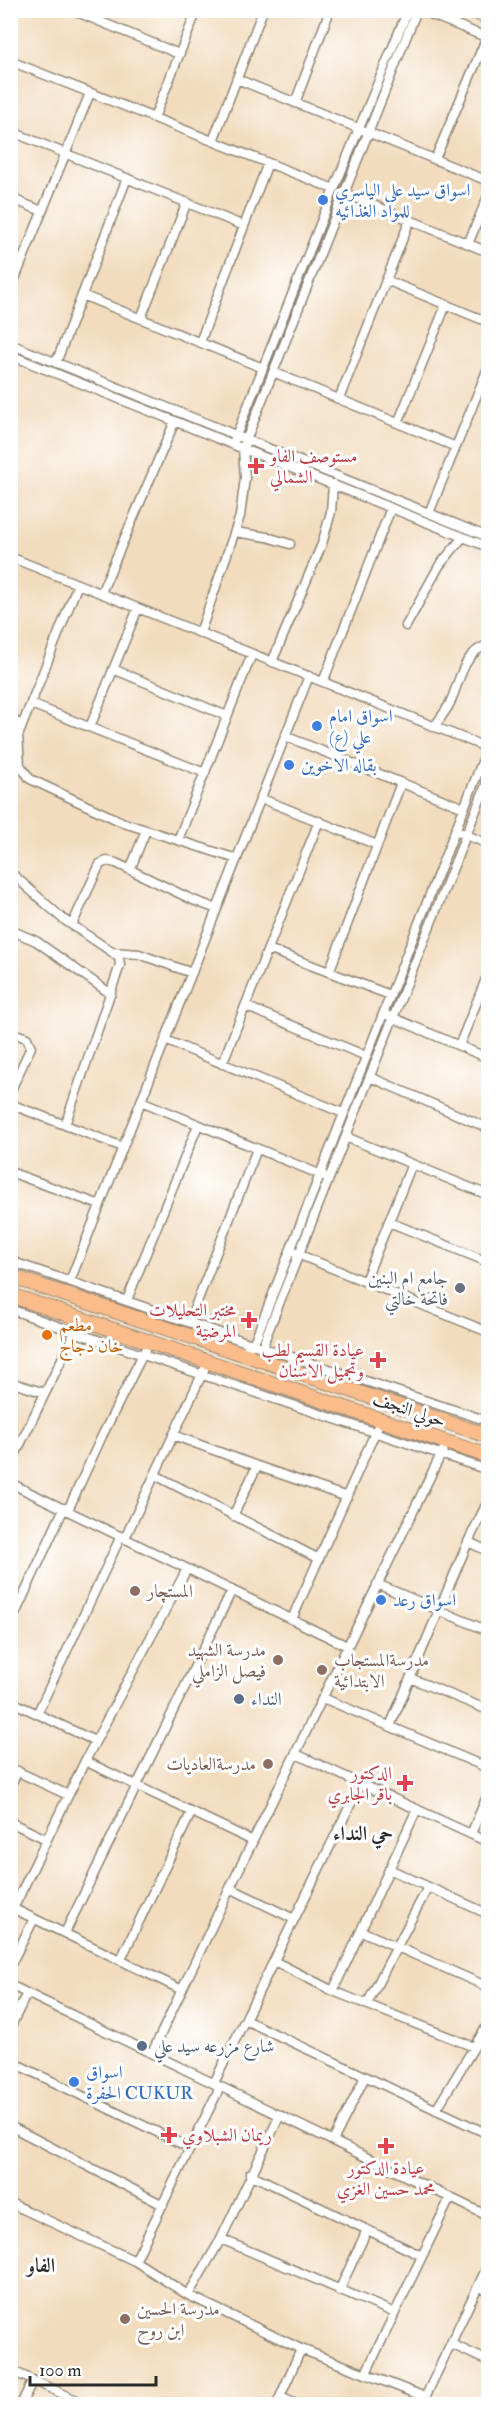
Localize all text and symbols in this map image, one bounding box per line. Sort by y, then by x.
place label: اسواق سيد علي الياسري للمواد الغذائيه [335,179,471,223]
marker: اسواق سيد علي الياسري للمواد الغذائيه [316,193,330,207]
place label: مستوصف الفاو الشمالي [268,445,357,492]
marker: مستوصف الفاو الشمالي [247,457,265,475]
place label: اسواق امام علي (ع) [329,705,393,754]
marker: اسواق امام علي (ع) [310,719,324,733]
place label: بقاله الاخوين [301,754,377,777]
marker: بقاله الاخوين [282,758,296,772]
place label: جامع ام البنين فاتحة خالتي [368,1267,448,1316]
marker: جامع ام البنين فاتحة خالتي [453,1281,467,1295]
place label: مختبر التحليلات المرضية [149,1299,236,1343]
marker: مختبر التحليلات المرضية [240,1311,258,1329]
place label: مطعم خان دجاج [59,1314,123,1362]
marker: مطعم خان دجاج [40,1328,54,1342]
place label: عيادة القسيم لطب وتجميل الاسنان [261,1339,364,1384]
marker: عيادة القسيم لطب وتجميل الاسنان [369,1351,387,1369]
street label: حولي النجف [369,1387,448,1436]
place label: المستچار [145,1580,193,1603]
marker: المستچار [128,1584,142,1598]
place label: اسواق رعد [393,1589,456,1612]
marker: اسواق رعد [374,1593,388,1607]
place label: مدرسة الشهيد فيصل الزاملي [187,1639,266,1688]
place label: مدرسةالمستجاب الابتدائية [334,1649,429,1693]
marker: مدرسة الشهيد فيصل الزاملي [271,1653,285,1667]
marker: مدرسةالمستجاب الابتدائية [315,1663,329,1677]
place label: النداء [251,1688,282,1711]
marker: النداء [232,1692,246,1706]
place label: مدرسةالعاديات [166,1753,256,1776]
marker: مدرسةالعاديات [261,1757,275,1771]
place label: الدكتور باقر الجابري [327,1762,392,1809]
marker: الدكتور باقر الجابري [396,1774,414,1792]
district label: حي النداء [333,1821,393,1849]
place label: شارع مزرعه سيد علي [154,2035,274,2063]
marker: شارع مزرعه سيد علي [135,2039,149,2053]
place label: اسواق الحفرة CUKUR [86,2061,194,2105]
marker: اسواق الحفرة CUKUR [67,2075,81,2089]
place label: ريمان الشبلاوي [182,2124,272,2150]
marker: ريمان الشبلاوي [160,2126,178,2144]
marker: عيادة الدكتور محمد حسين الغزي [377,2137,395,2155]
place label: عيادة الدكتور محمد حسين الغزي [337,2157,435,2204]
district label: الفاو [25,2253,55,2278]
place label: مدرسة الحسين ابن روح [137,2298,220,2346]
marker: مدرسة الحسين ابن روح [118,2312,132,2326]
scale bar [30,2349,156,2387]
text: 100 m [39,2359,82,2382]

